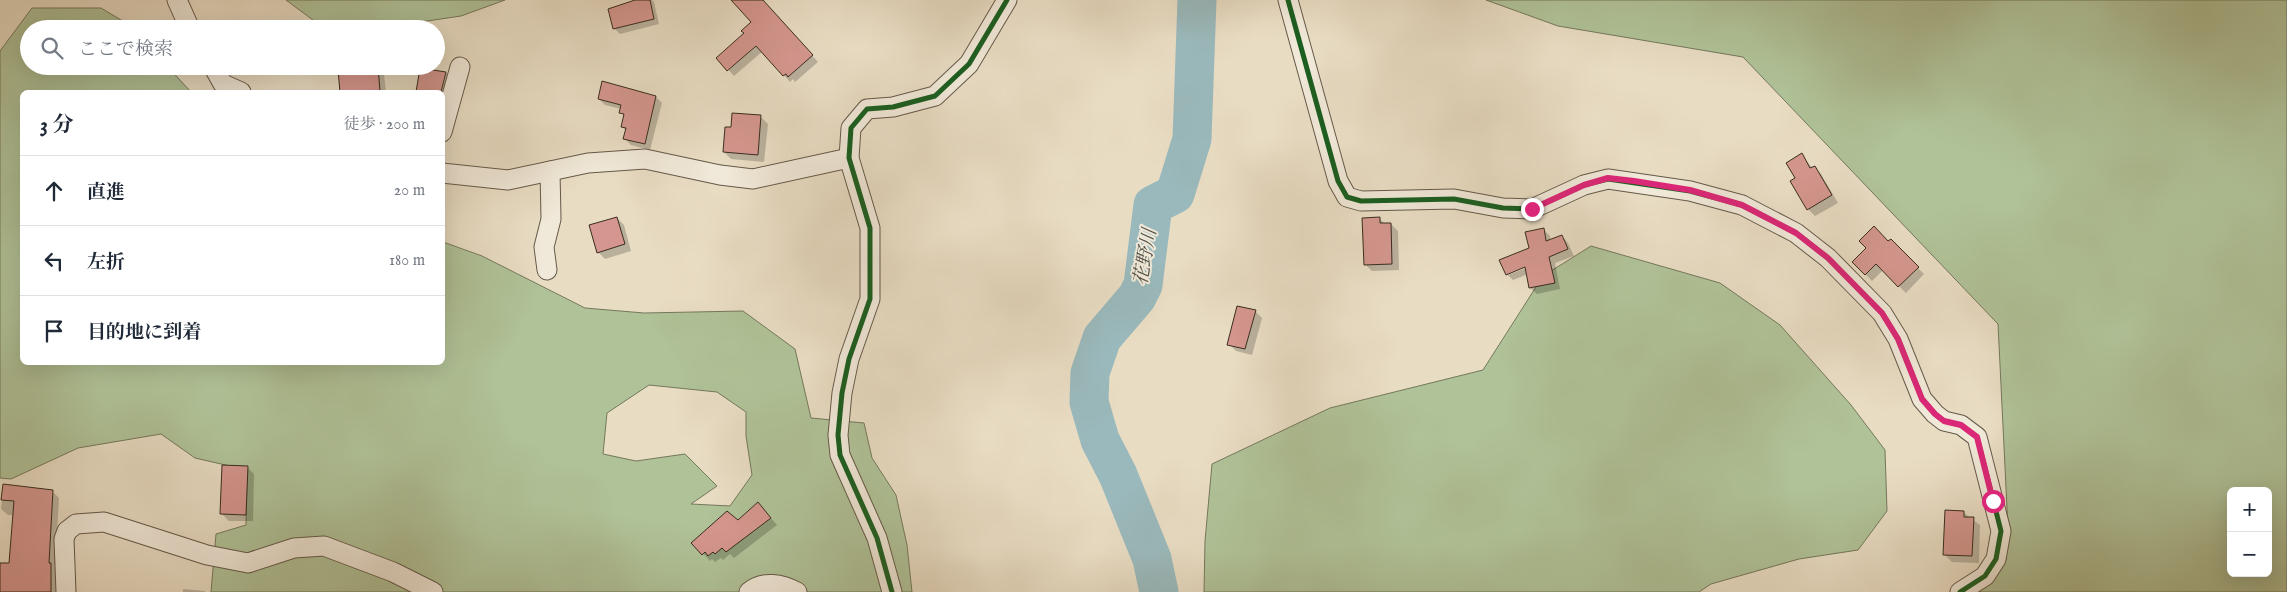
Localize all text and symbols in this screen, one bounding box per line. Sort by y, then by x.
search box [20,20,445,75]
icon: search [38,34,66,62]
text: ここで検索 [78,38,173,62]
text: 3 分 [40,112,73,139]
text: 徒歩 · 200 m [343,115,425,135]
icon: ahead [40,177,68,205]
text: 直進 [87,181,125,205]
text: 20 m [394,181,425,201]
route end [1521,198,1544,221]
water label: 花野川 [1129,225,1163,288]
icon: left [40,247,68,275]
text: 左折 [87,251,125,275]
text: 180 m [389,251,425,271]
icon: arrive [40,317,68,345]
text: 目的地に到着 [87,321,201,345]
map controls [2227,487,2272,577]
button: + [2227,487,2272,532]
route start [1982,490,2005,513]
button: − [2227,532,2272,577]

